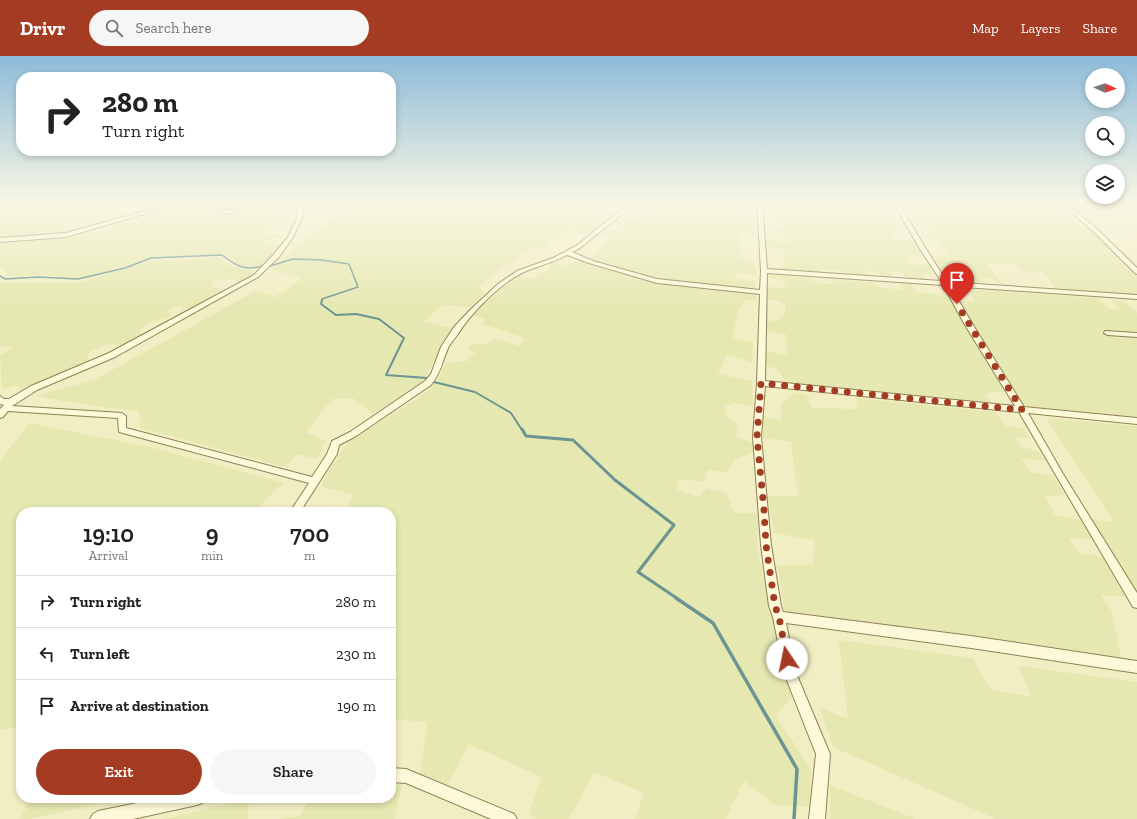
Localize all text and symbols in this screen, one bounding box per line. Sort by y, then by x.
search box [89,10,369,46]
text: Drivr [20,17,65,40]
icon: search [103,17,125,39]
text: Search here [135,19,211,37]
text: Map [972,20,999,37]
text: Layers [1021,20,1060,37]
text: Share [1082,20,1117,37]
north arrow [1085,68,1125,108]
map controls [1085,68,1125,204]
text: 280 m [102,86,178,119]
icon: right [36,88,88,140]
button: search [1085,116,1125,156]
text: Turn right [102,120,184,142]
button: layers [1085,164,1125,204]
pin [940,263,974,304]
icon: arrive [946,269,968,291]
text: 19:10 [83,519,134,548]
text: 9 [206,519,218,548]
text: 700 [290,519,329,548]
text: Arrival [89,548,128,563]
text: min [201,548,223,563]
text: m [304,548,315,563]
icon: right [36,591,58,613]
text: Turn right [70,593,141,611]
text: 280 m [335,593,376,611]
position arrow [766,638,808,680]
icon: left [36,643,58,665]
text: Turn left [70,645,130,663]
text: 230 m [336,645,376,663]
icon: arrive [36,695,58,717]
text: Arrive at destination [70,697,209,715]
text: 190 m [337,697,376,715]
button: Exit [36,749,202,795]
button: Share [210,749,376,795]

